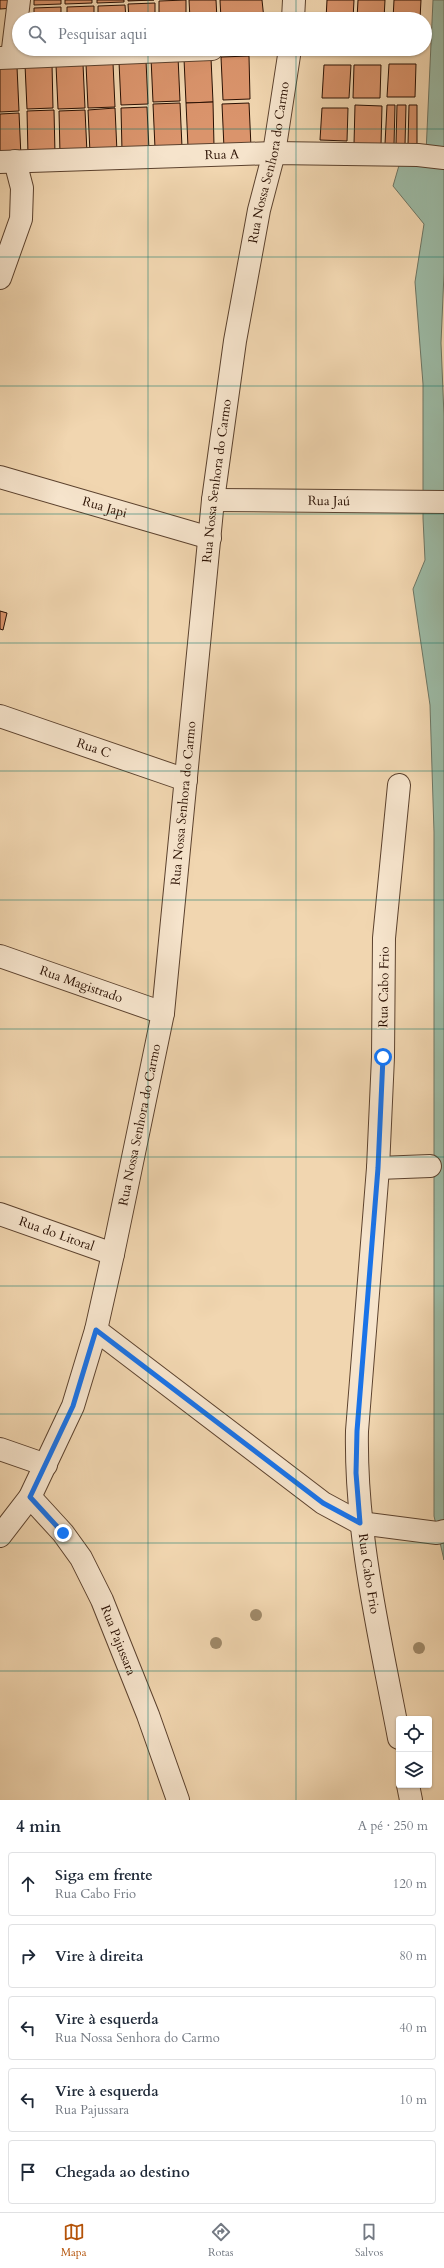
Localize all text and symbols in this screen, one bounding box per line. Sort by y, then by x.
search box [12,12,432,56]
icon: search [26,23,48,45]
text: Pesquisar aqui [58,24,147,44]
street label: Rua Nossa Senhora do Carmo [244,80,294,245]
street label: Rua A [204,145,240,164]
street label: Rua Nossa Senhora do Carmo [198,398,236,564]
street label: Rua Japi [80,492,130,523]
street label: Rua Jaú [308,492,350,510]
street label: Rua Nossa Senhora do Carmo [166,720,200,886]
street label: Rua C [74,734,113,762]
street label: Rua Cabo Frio [374,946,394,1028]
street label: Rua Magistrado [37,962,125,1007]
street label: Rua Nossa Senhora do Carmo [114,1042,165,1207]
route start [374,1048,392,1066]
street label: Rua do Litoral [16,1212,97,1256]
route end [54,1524,72,1542]
street label: Rua Cabo Frio [354,1532,384,1615]
street label: Rua Pajussara [96,1603,140,1678]
map controls [396,1716,432,1788]
button: locate [396,1716,432,1752]
button: layers [396,1752,432,1788]
text: 4 min [16,1815,61,1838]
text: A pé · 250 m [358,1817,428,1835]
text: Siga em frente [55,1865,153,1885]
icon: ahead [17,1873,39,1895]
text: 120 m [393,1875,427,1893]
text: Rua Cabo Frio [55,1885,136,1903]
icon: right [17,1945,39,1967]
text: Vire à direita [55,1946,143,1966]
text: 80 m [399,1947,427,1965]
text: Vire à esquerda [55,2009,159,2029]
icon: left [17,2017,39,2039]
text: 40 m [399,2019,427,2037]
text: Rua Nossa Senhora do Carmo [55,2029,220,2047]
text: Vire à esquerda [55,2081,159,2101]
icon: left [17,2089,39,2111]
text: 10 m [399,2091,427,2109]
text: Rua Pajussara [55,2101,129,2119]
icon: arrive [17,2161,39,2183]
text: Chegada ao destino [55,2162,190,2182]
tab: Mapa [61,2221,86,2260]
tab: Rotas [208,2221,233,2260]
tab: Salvos [355,2221,383,2260]

